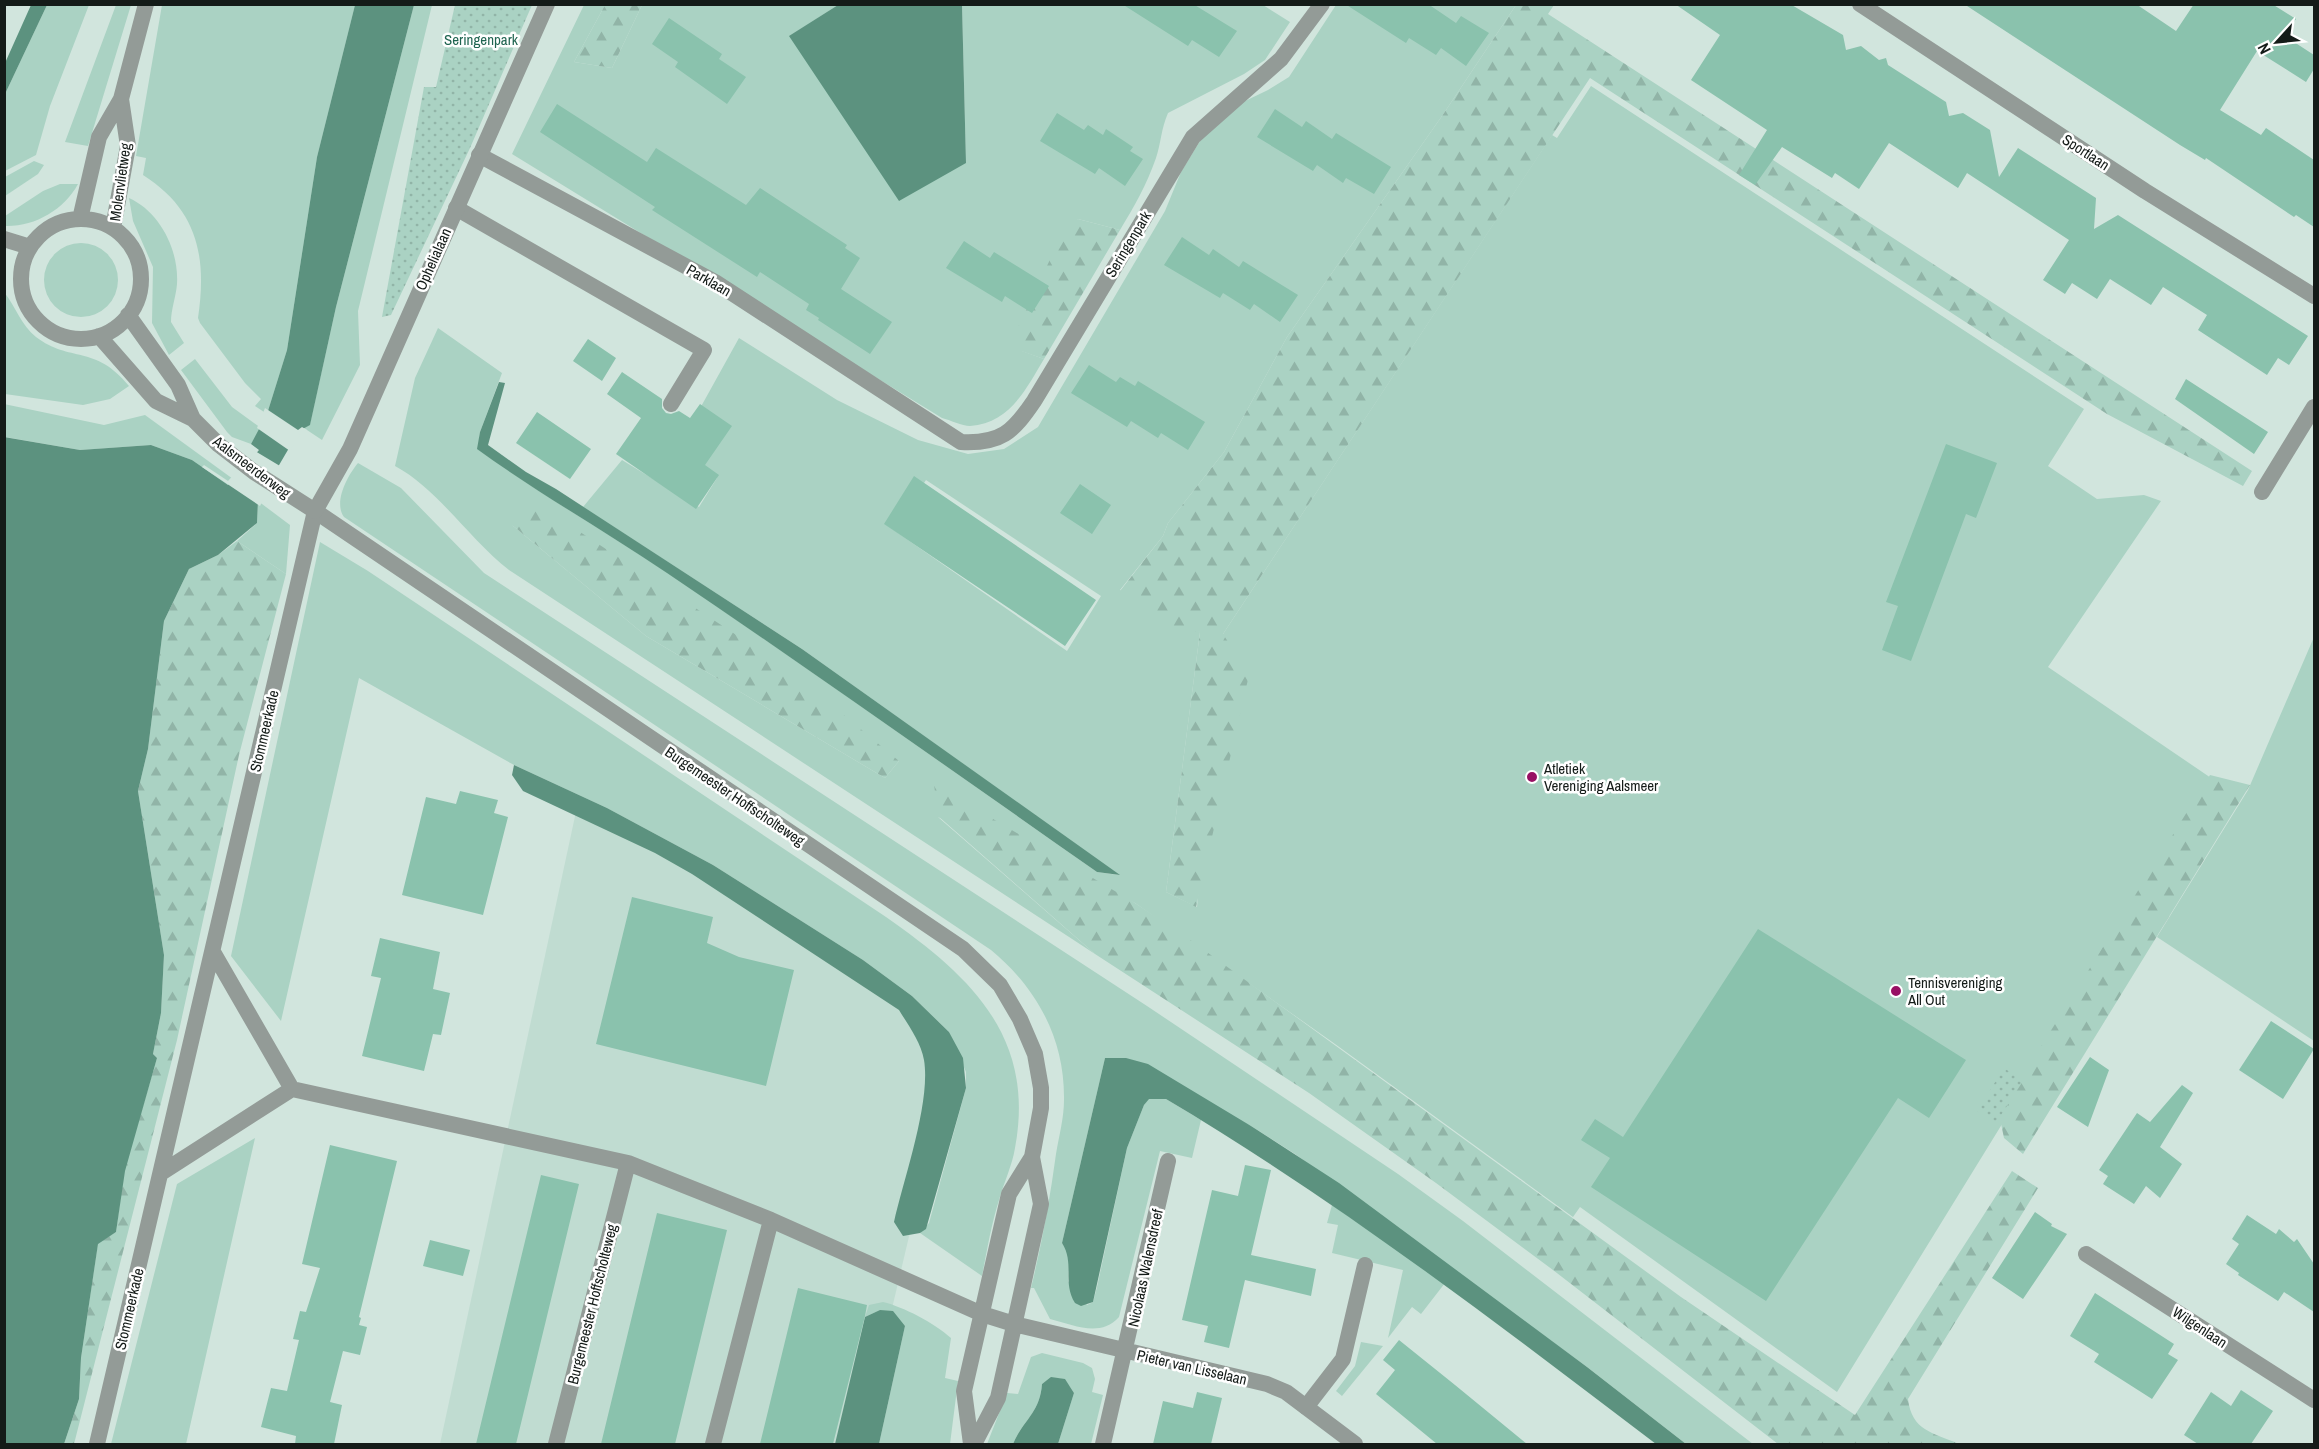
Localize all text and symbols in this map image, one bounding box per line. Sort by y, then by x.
north arrow [2247,12,2307,72]
park label: Seringenpark [444,29,519,50]
text: N [2252,40,2276,58]
street label: Sportlaan [2058,129,2114,175]
street label: Molenvlietweg [104,141,136,222]
street label: Seringenpark [1100,206,1156,281]
street label: Ophelialaan [410,224,456,294]
street label: Parklaan [683,259,735,301]
street label: Aalsmeerderweg [208,430,295,503]
street label: Stommeerkade [244,688,284,774]
street label: Burgemeester Hoffscholteweg [661,741,809,851]
place label: Atletiek Vereniging Aalsmeer [1543,758,1658,796]
marker: Atletiek Vereniging Aalsmeer [1525,770,1539,784]
place label: Tennisvereniging All Out [1907,972,2003,1010]
marker: Tennisvereniging All Out [1889,984,1903,998]
street label: Nicolaas Walensdreef [1122,1207,1168,1329]
street label: Burgemeester Hoffscholteweg [562,1221,622,1386]
street label: Stommeerkade [109,1266,149,1352]
street label: Wilgenlaan [2168,1301,2232,1353]
street label: Pieter van Lisselaan [1135,1344,1249,1390]

